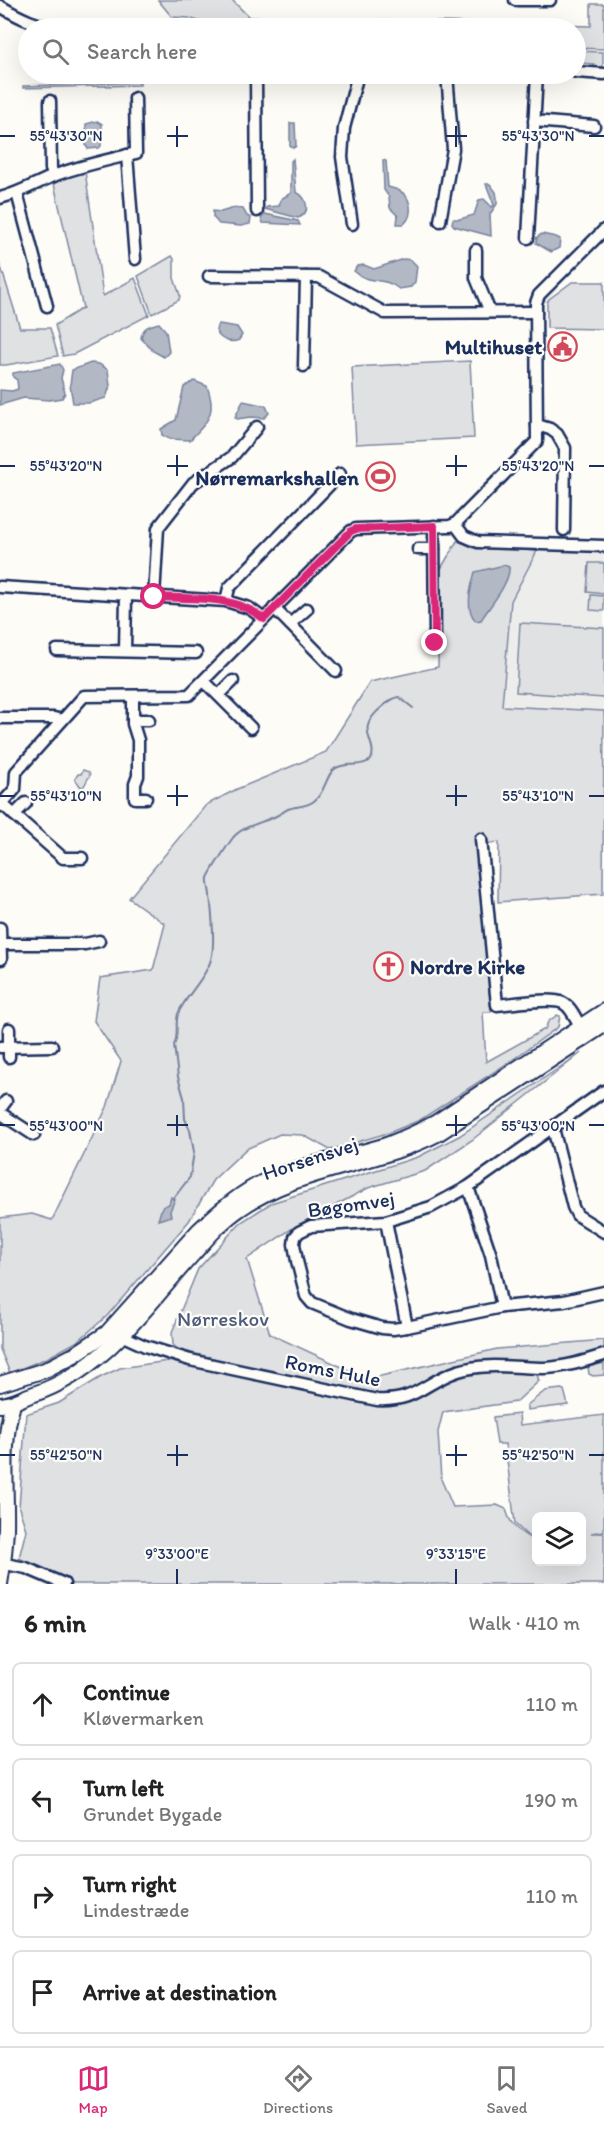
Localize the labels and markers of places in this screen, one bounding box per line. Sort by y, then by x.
public building icon: Multihuset [547,330,579,362]
place label: Multihuset [445,334,542,359]
sports icon: Nørremarkshallen [364,461,396,493]
place label: Nørremarkshallen [195,465,359,490]
church icon: Nordre Kirke [373,950,405,982]
place label: Nordre Kirke [410,954,525,979]

